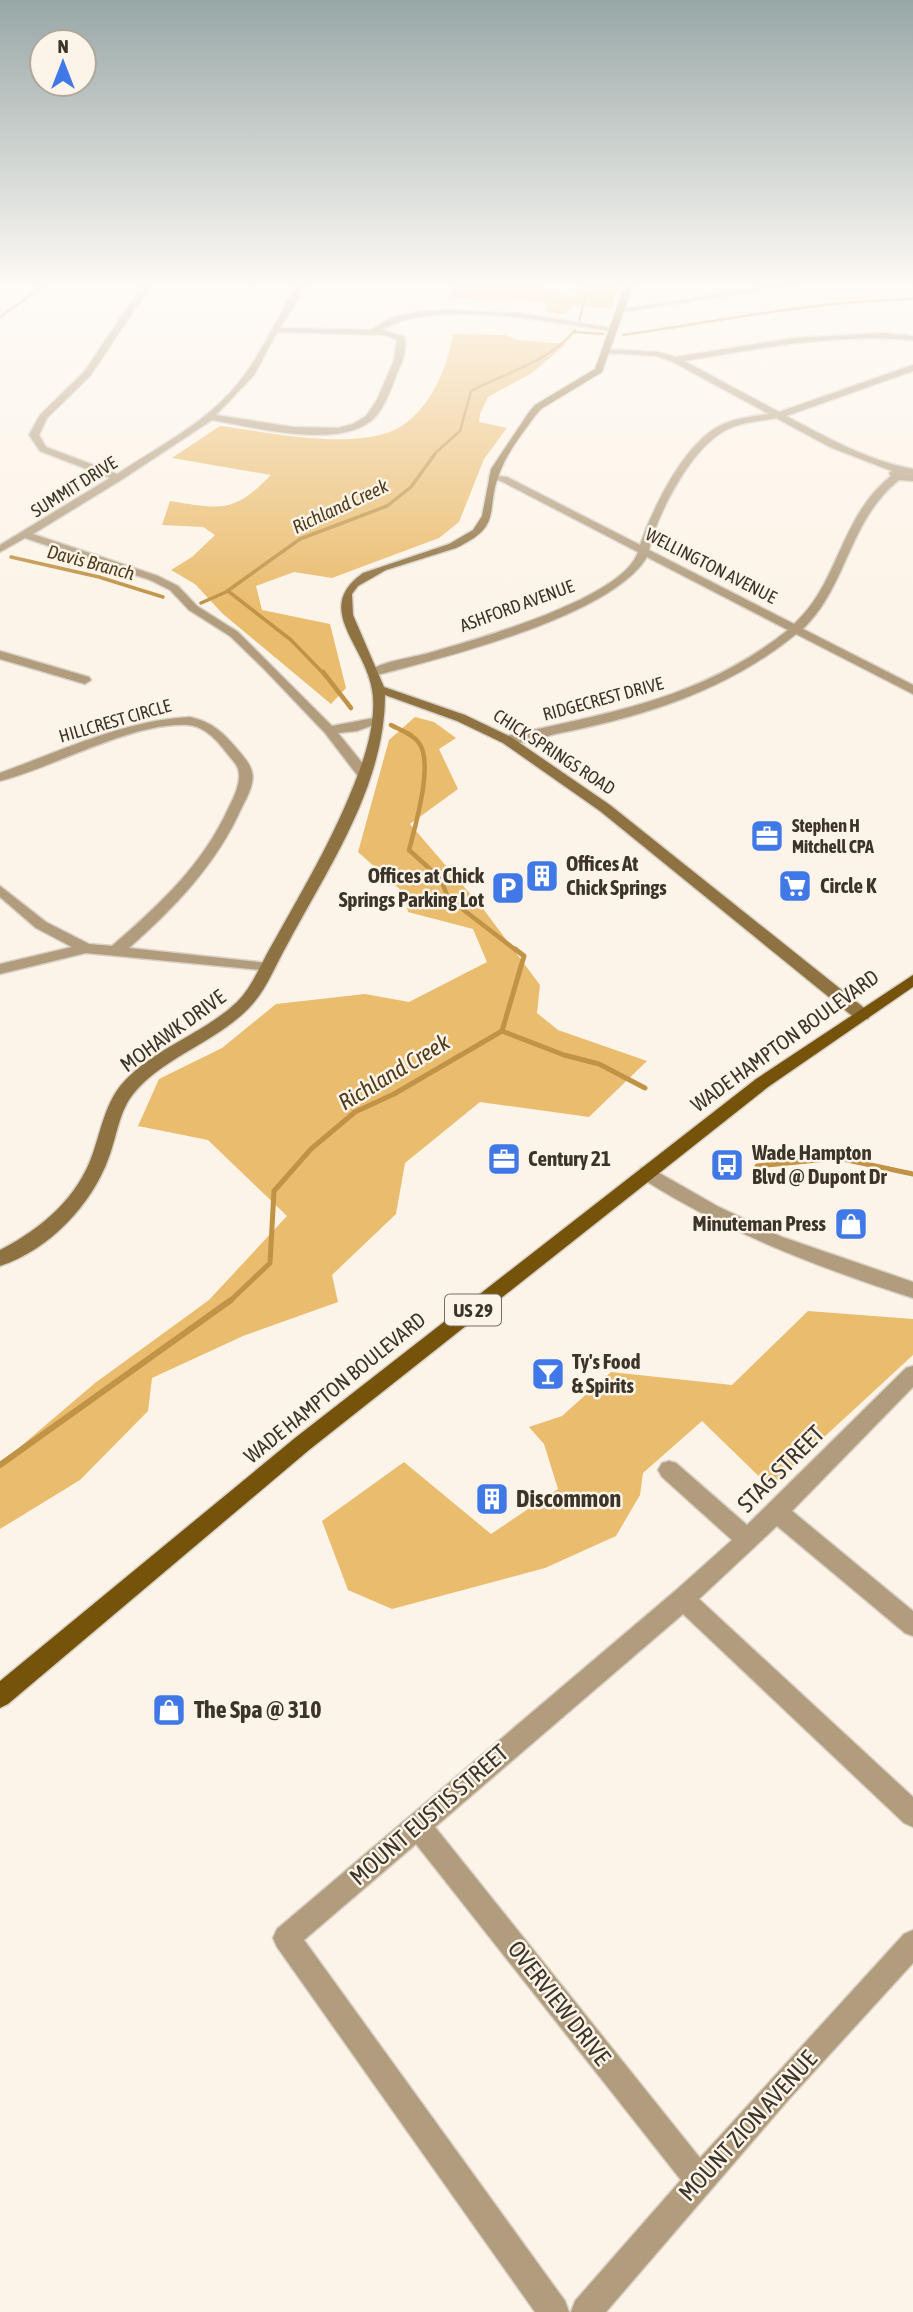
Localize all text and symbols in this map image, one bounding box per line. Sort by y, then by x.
north arrow [28,28,98,98]
text: N [57,35,69,57]
street label: SUMMIT DRIVE [27,452,121,521]
water label: Richland Creek [289,474,392,538]
street label: WELLINGTON AVENUE [642,523,781,608]
water label: Davis Branch [45,540,137,584]
street label: ASHFORD AVENUE [457,575,577,636]
street label: RIDGECREST DRIVE [540,672,666,725]
street label: HILLCREST CIRCLE [56,694,174,747]
street label: CHICK SPRINGS ROAD [489,704,619,799]
place label: Stephen H Mitchell CPA [792,815,874,857]
office icon: Stephen H Mitchell CPA [748,817,786,855]
place label: Offices At Chick Springs [566,851,667,899]
building icon: Offices At Chick Springs [523,857,561,895]
place label: Offices at Chick Springs Parking Lot [339,863,485,911]
supermarket icon: Circle K [776,867,814,905]
parking icon: Offices at Chick Springs Parking Lot [489,869,527,907]
place label: Circle K [820,873,877,897]
street label: WADE HAMPTON BOULEVARD [686,964,883,1116]
street label: MOHAWK DRIVE [115,984,230,1076]
water label: Richland Creek [334,1028,455,1115]
office icon: Century 21 [485,1140,523,1178]
place label: Wade Hampton Blvd @ Dupont Dr [751,1140,887,1188]
place label: Century 21 [528,1146,611,1170]
bus stop icon: Wade Hampton Blvd @ Dupont Dr [708,1146,746,1184]
shop icon: Minuteman Press [832,1205,870,1243]
place label: Minuteman Press [693,1211,827,1235]
road number: US 29 [445,1294,501,1326]
street label: WADE HAMPTON BOULEVARD [239,1307,430,1468]
place label: Ty's Food & Spirits [572,1349,641,1397]
bar icon: Ty's Food & Spirits [529,1355,567,1393]
street label: STAG STREET [732,1420,830,1517]
building icon: Discommon [473,1480,511,1518]
place label: Discommon [516,1485,621,1512]
shop icon: The Spa @ 310 [150,1691,188,1729]
place label: The Spa @ 310 [194,1696,322,1723]
street label: MOUNT EUSTIS STREET [344,1738,513,1891]
street label: OVERVIEW DRIVE [503,1935,616,2070]
street label: MOUNT ZION AVENUE [673,2045,822,2206]

